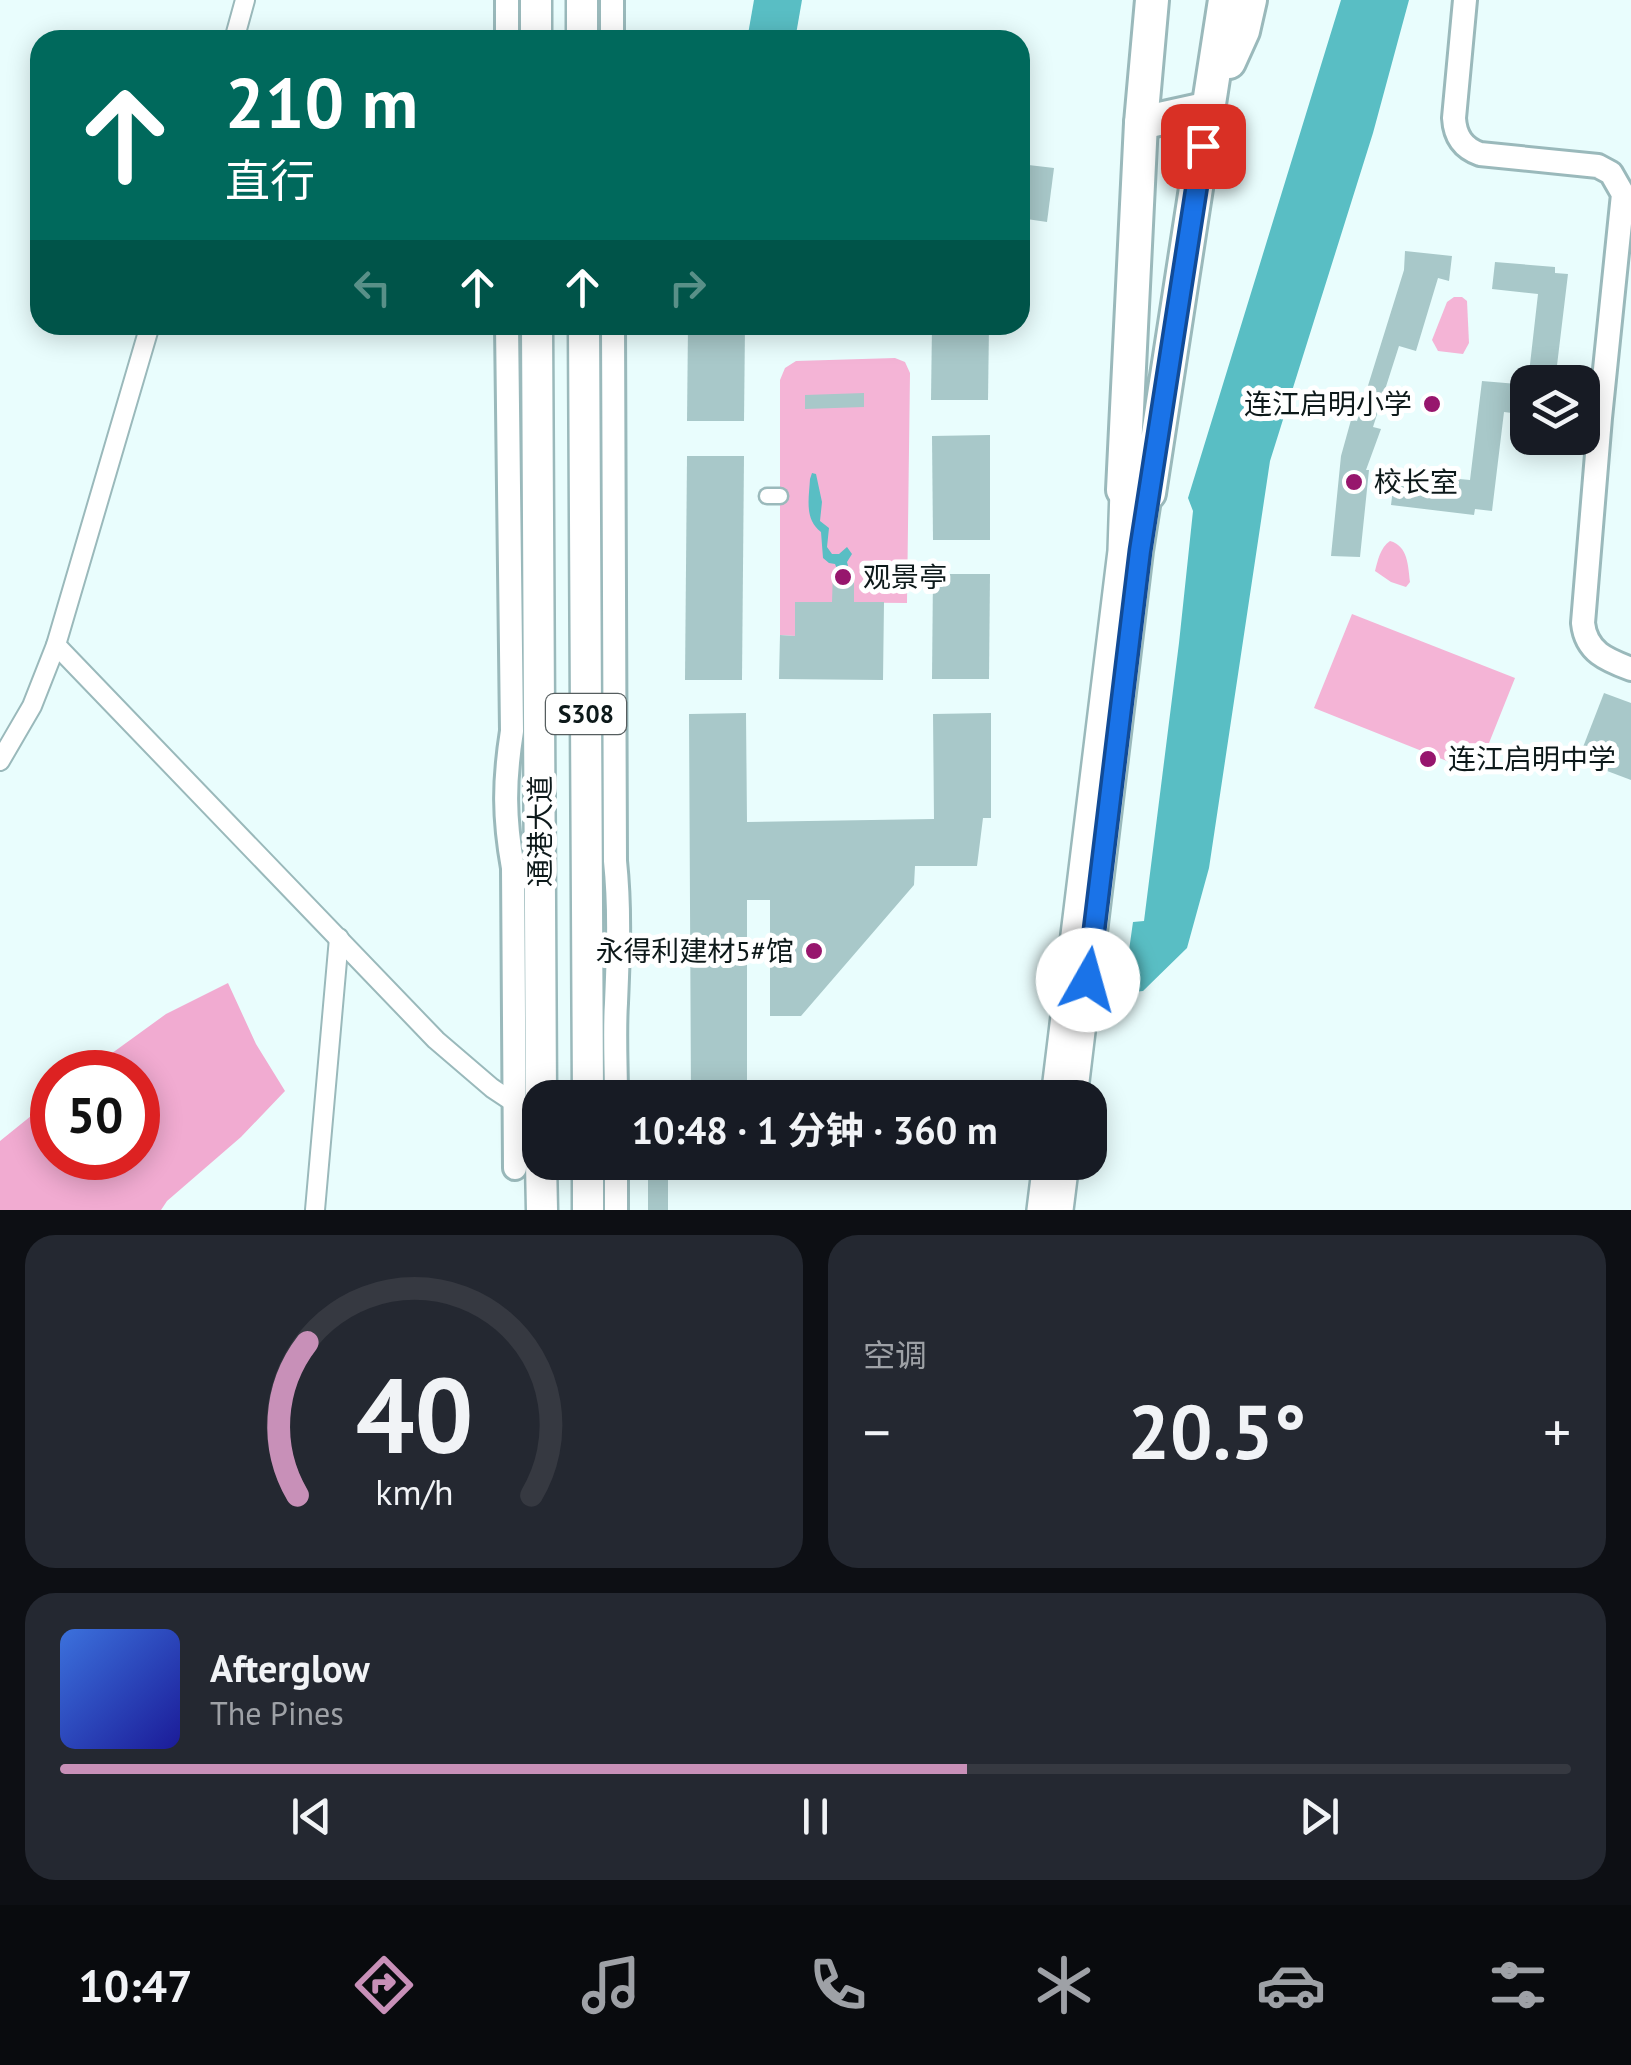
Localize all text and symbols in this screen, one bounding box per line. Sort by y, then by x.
text: 210 m [225,57,418,147]
icon: ahead [60,70,190,200]
pin [1161,104,1246,189]
icon: arrive [1176,119,1231,174]
text: 直行 [225,151,315,209]
icon: left [345,260,400,315]
icon: ahead [450,260,505,315]
icon: ahead [555,260,610,315]
icon: right [660,260,715,315]
map controls [1510,365,1600,455]
button: layers [1510,365,1600,455]
place label: 连江启明小学 [1244,385,1412,422]
marker: 连江启明小学 [1421,393,1443,415]
place label: 校长室 [1374,463,1458,500]
marker: 校长室 [1343,471,1365,493]
place label: 观景亭 [863,558,947,595]
marker: 观景亭 [832,566,854,588]
road number: S308 [546,694,626,734]
place label: 连江启明中学 [1448,740,1616,777]
marker: 连江启明中学 [1417,748,1439,770]
street label: 通港大道 [521,775,558,887]
position arrow [1036,928,1140,1032]
place label: 永得利建材5#馆 [595,932,794,969]
marker: 永得利建材5#馆 [803,940,825,962]
speed limit sign: 50 [30,1050,160,1180]
text: 10:48 · 1 分钟 · 360 m [631,1105,998,1154]
text: 空调 [863,1334,927,1376]
text: 40 [355,1347,473,1482]
text: 20.5° [1128,1383,1306,1480]
text: − [863,1396,891,1467]
text: + [1543,1396,1571,1467]
text: km/h [375,1469,453,1515]
text: Afterglow [210,1643,370,1692]
text: The Pines [210,1692,344,1734]
icon: previous [284,1789,339,1844]
icon: pause [788,1789,843,1844]
icon: next [1292,1789,1347,1844]
icon: directions [349,1950,419,2020]
icon: music [576,1950,646,2020]
icon: phone [803,1950,873,2020]
icon: climate [1029,1950,1099,2020]
icon: car [1256,1950,1326,2020]
icon: filters [1483,1950,1553,2020]
text: 10:47 [78,1956,193,2014]

